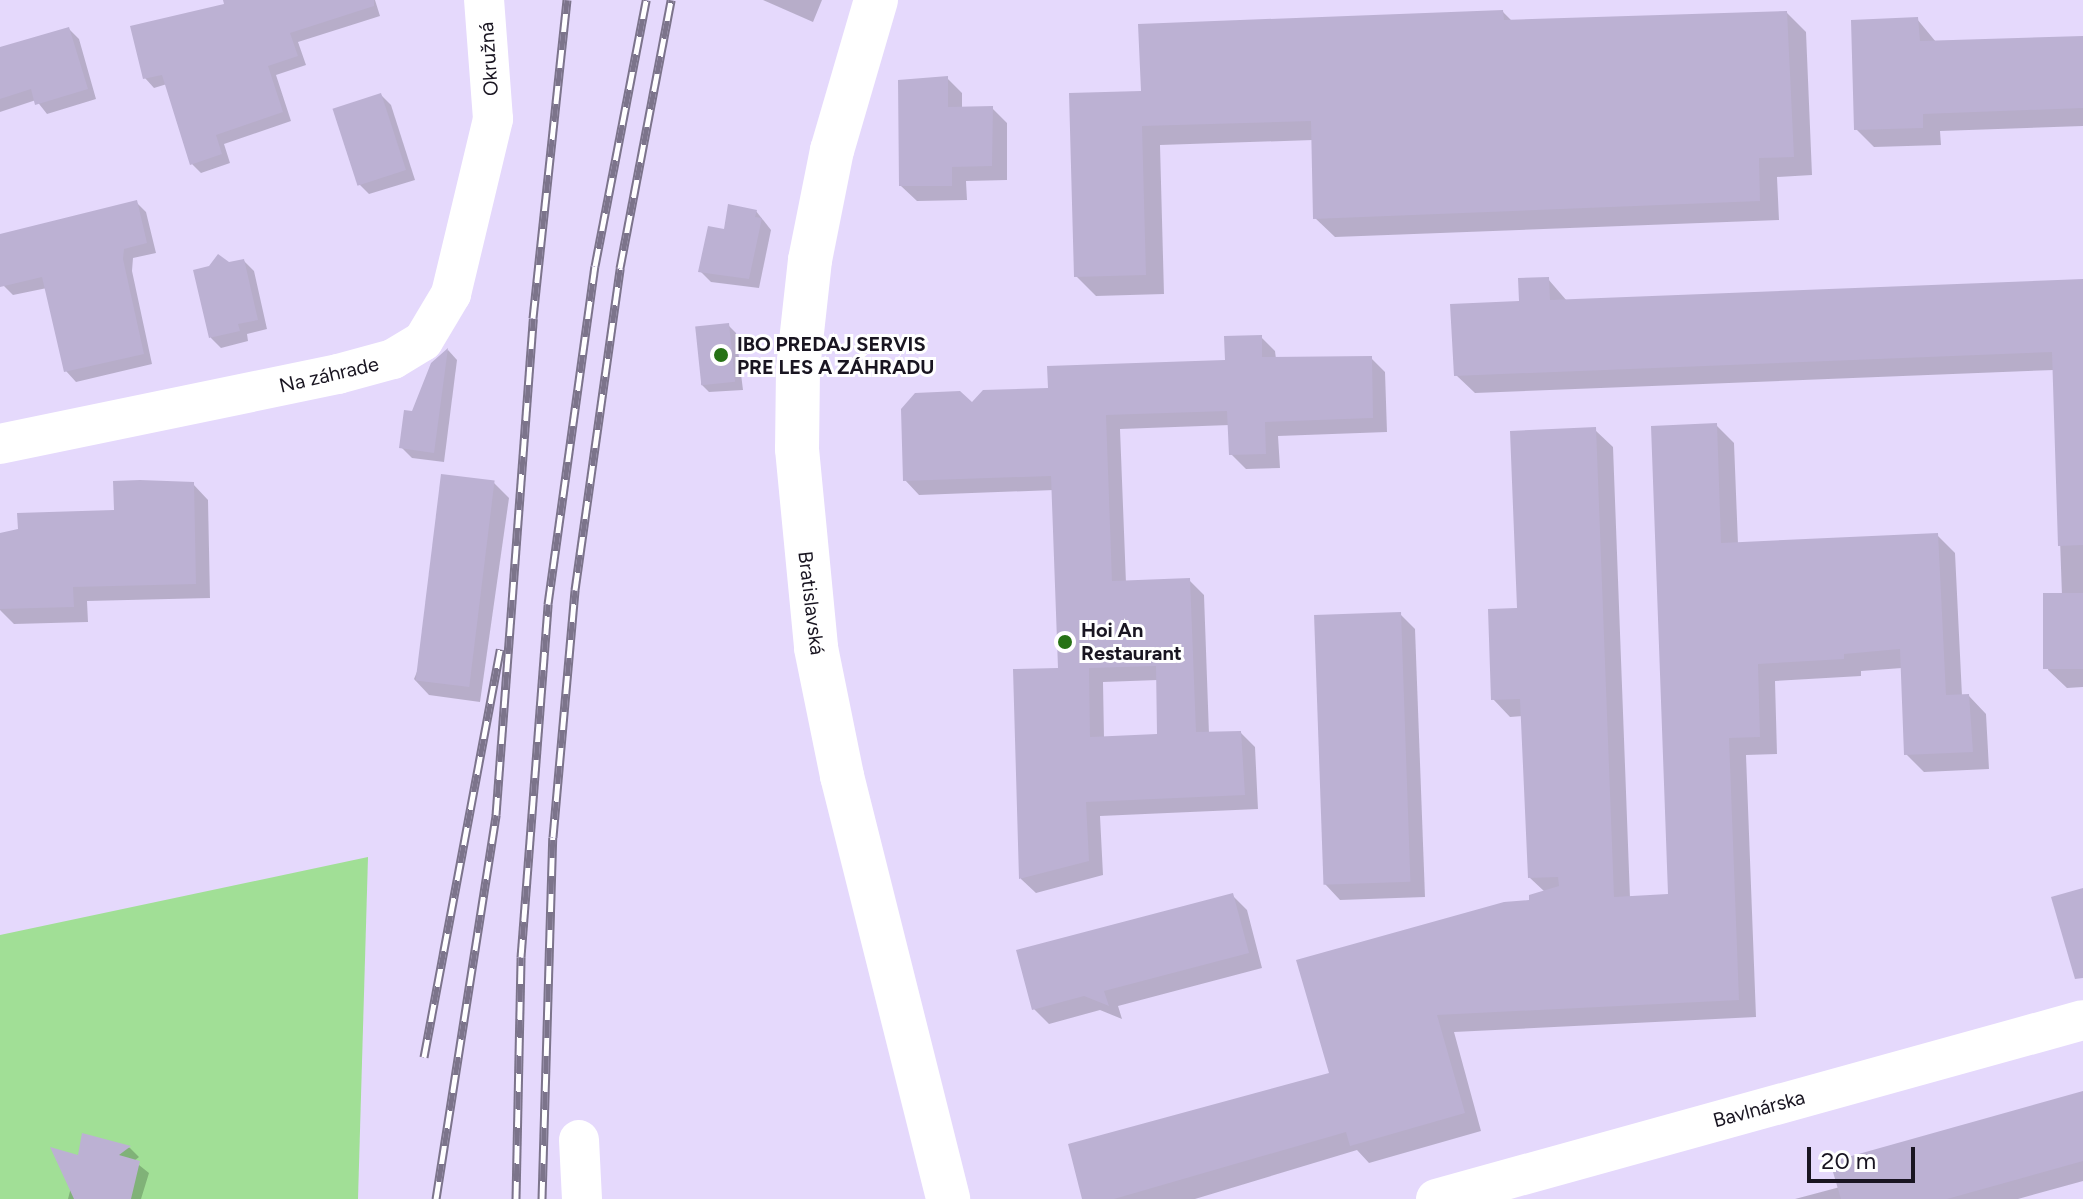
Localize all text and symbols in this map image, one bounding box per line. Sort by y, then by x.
street label: Okružná [474,21,504,97]
place label: IBO PREDAJ SERVIS PRE LES A ZÁHRADU [737,332,934,379]
marker: IBO PREDAJ SERVIS PRE LES A ZÁHRADU [712,346,730,364]
street label: Na záhrade [277,352,381,398]
street label: Bratislavská [793,550,829,656]
place label: Hoi An Restaurant [1081,618,1182,665]
marker: Hoi An Restaurant [1056,633,1074,651]
street label: Bavlnárska [1710,1085,1808,1133]
scale bar [1811,1131,1919,1181]
text: 20 m [1821,1146,1876,1175]

